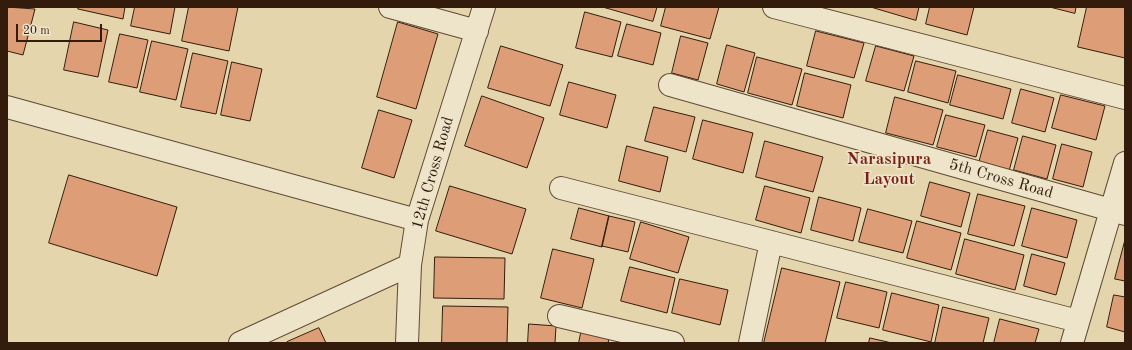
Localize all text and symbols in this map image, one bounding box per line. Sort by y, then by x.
scale bar [18,16,104,42]
text: 20 m [23,25,50,37]
street label: 12th Cross Road [408,114,458,232]
district label: Narasipura Layout [847,150,931,190]
street label: 5th Cross Road [947,155,1055,203]

